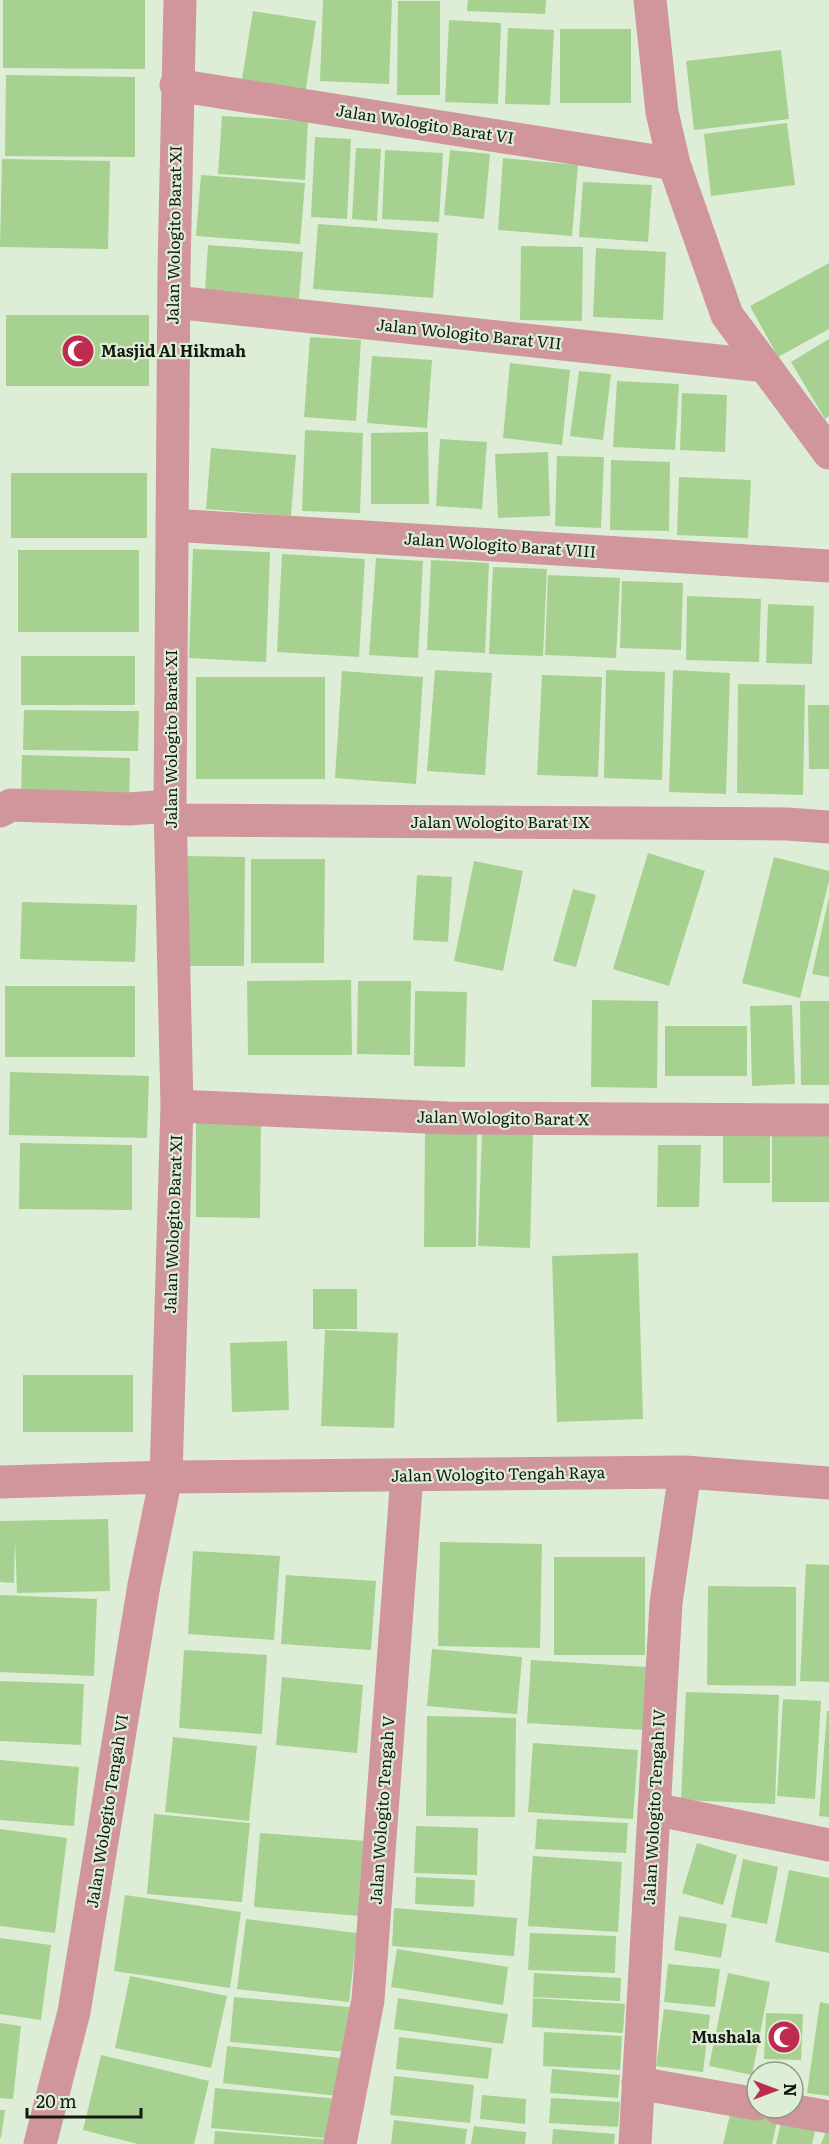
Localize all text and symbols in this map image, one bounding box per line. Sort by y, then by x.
street label: Jalan Wologito Barat VI [334,97,516,149]
street label: Jalan Wologito Barat XI [159,145,187,325]
street label: Jalan Wologito Barat VII [375,311,563,355]
mosque icon: Masjid Al Hikmah [60,333,96,369]
place label: Masjid Al Hikmah [101,338,246,362]
street label: Jalan Wologito Barat VIII [403,525,597,563]
street label: Jalan Wologito Barat XI [158,649,182,829]
street label: Jalan Wologito Barat IX [410,809,590,833]
street label: Jalan Wologito Barat X [416,1103,590,1131]
street label: Jalan Wologito Barat XI [157,1134,187,1314]
street label: Jalan Wologito Tengah Raya [391,1459,606,1487]
street label: Jalan Wologito Tengah IV [636,1708,670,1905]
street label: Jalan Wologito Tengah VI [79,1712,133,1910]
street label: Jalan Wologito Tengah V [362,1714,400,1905]
mosque icon: Mushala [766,2019,802,2055]
place label: Mushala [692,2024,762,2048]
north arrow [745,2060,805,2120]
scale bar [27,2081,141,2119]
text: N [779,2083,803,2097]
text: 20 m [36,2087,77,2114]

